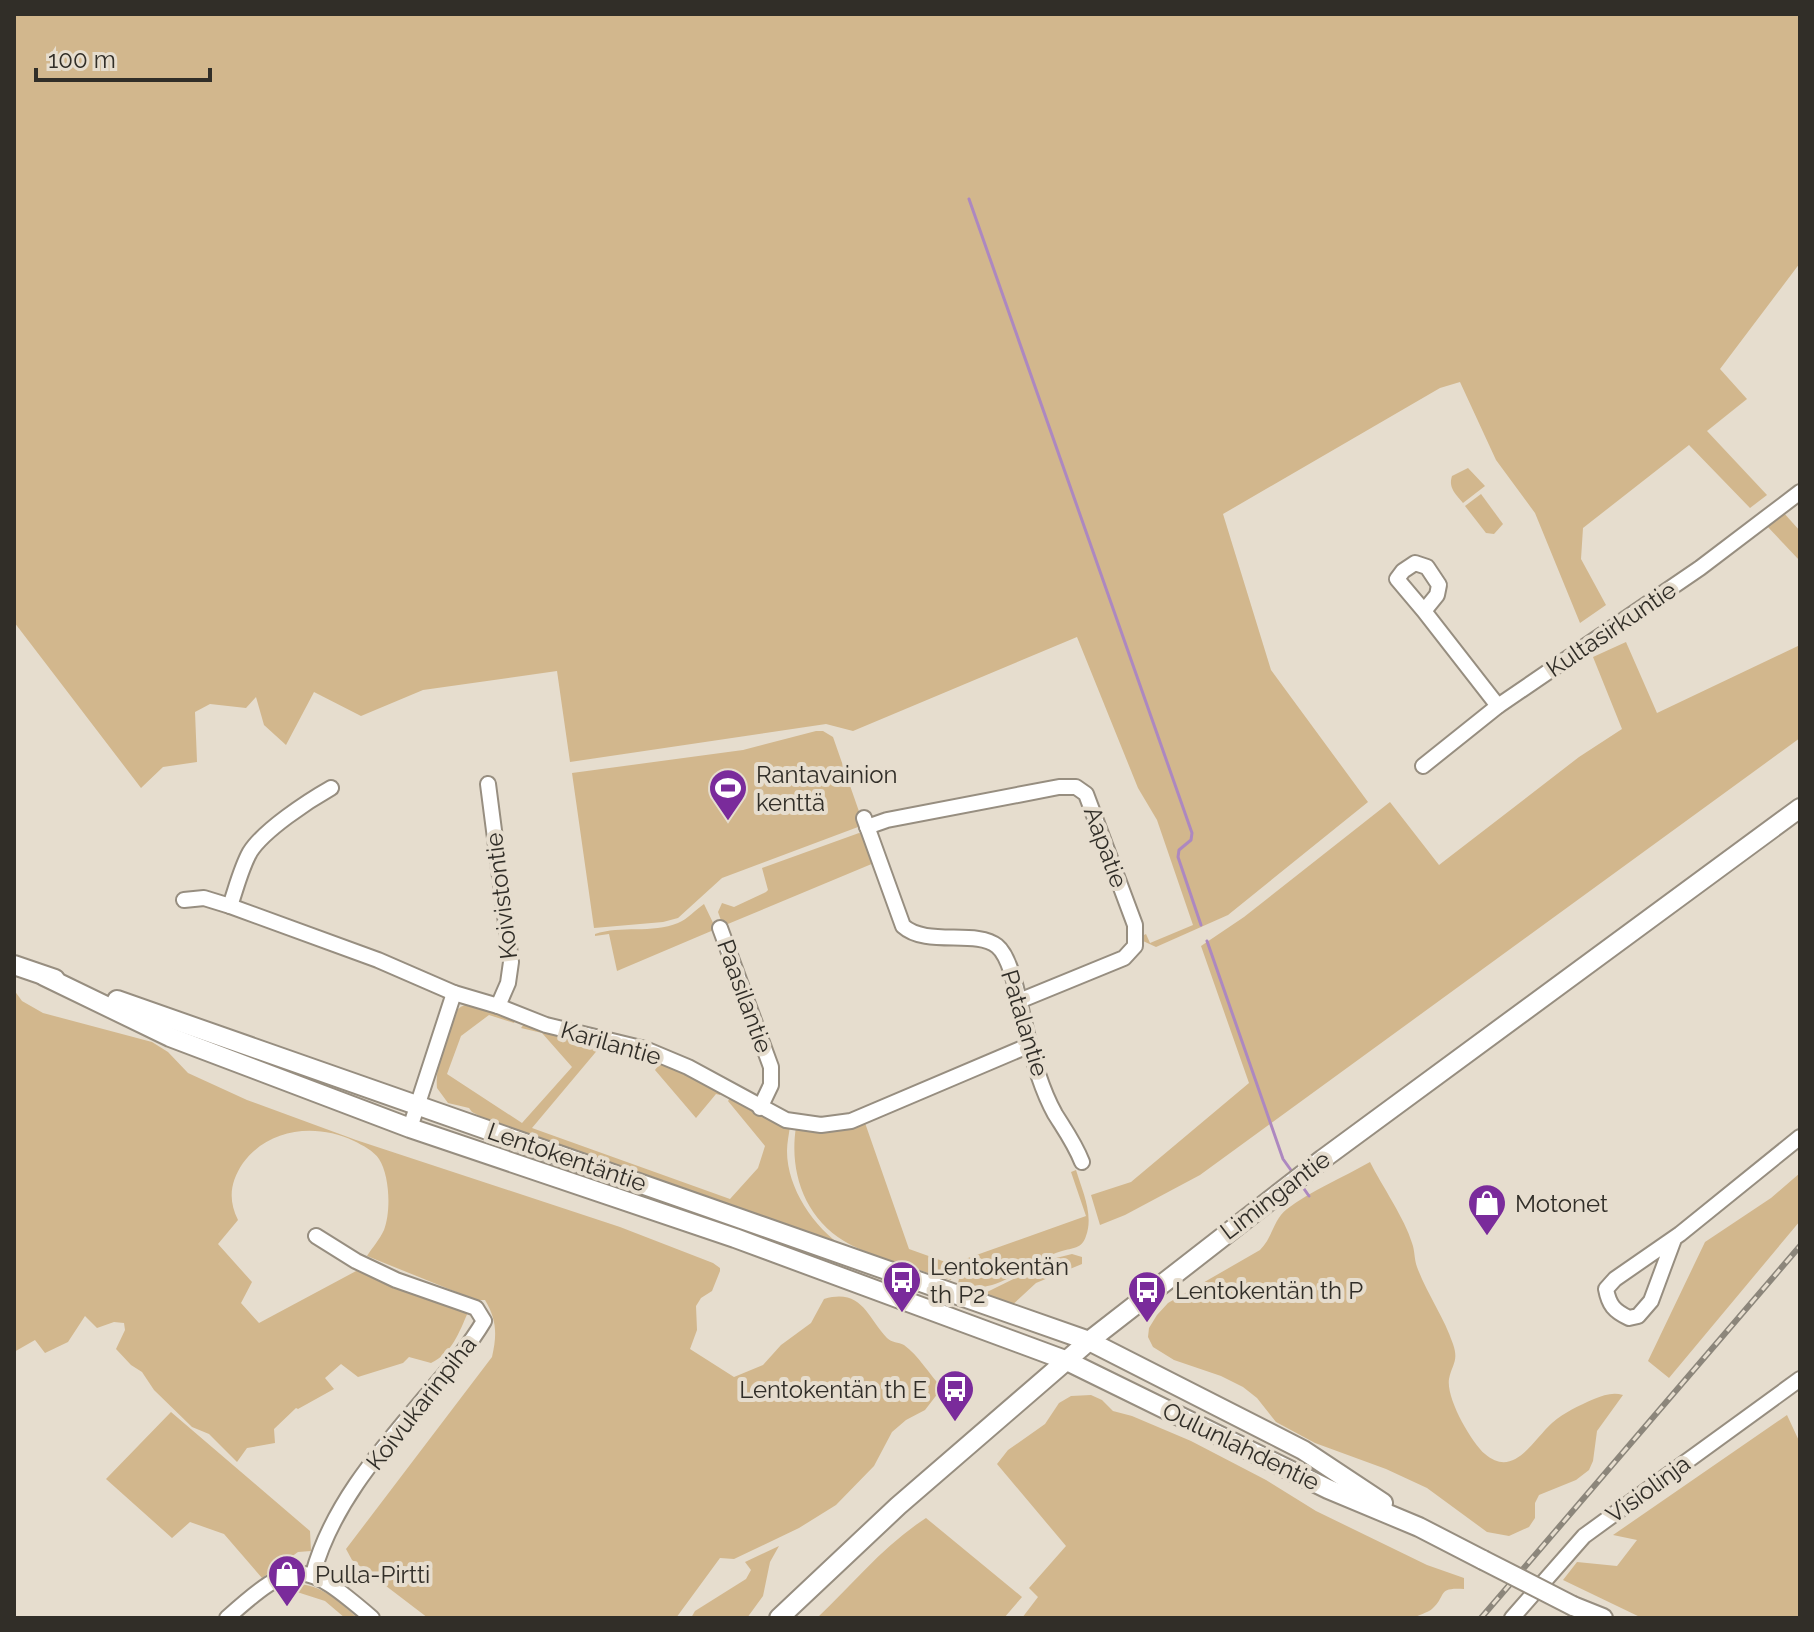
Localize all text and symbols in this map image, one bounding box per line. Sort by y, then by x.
scale bar [36,32,210,82]
text: 100 m [48,45,116,74]
street label: Kultasirkuntie [1541,575,1681,683]
place label: Rantavainion kenttä [756,760,897,817]
sports icon: Rantavainion kenttä [707,767,749,822]
street label: Aapatie [1078,802,1134,892]
street label: Koivistontie [479,831,523,961]
street label: Paasilantie [711,935,779,1057]
street label: Patalantie [995,966,1055,1080]
street label: Karilantie [557,1015,665,1071]
street label: Lentokentäntie [484,1116,650,1198]
street label: Limingantie [1214,1144,1336,1246]
shop icon: Motonet [1466,1182,1508,1237]
place label: Motonet [1515,1189,1608,1218]
place label: Lentokentän th P2 [930,1252,1069,1309]
bus stop icon: Lentokentän th P2 [881,1259,923,1314]
bus stop icon: Lentokentän th P [1126,1269,1168,1324]
place label: Lentokentän th P [1175,1276,1363,1305]
street label: Koivukarinpiha [360,1330,482,1476]
bus stop icon: Lentokentän th E [934,1368,976,1423]
place label: Lentokentän th E [739,1375,927,1404]
street label: Oulunlahdentie [1158,1396,1324,1496]
street label: Visiolinja [1600,1449,1696,1529]
shop icon: Pulla-Pirtti [266,1553,308,1608]
place label: Pulla-Pirtti [315,1560,430,1589]

